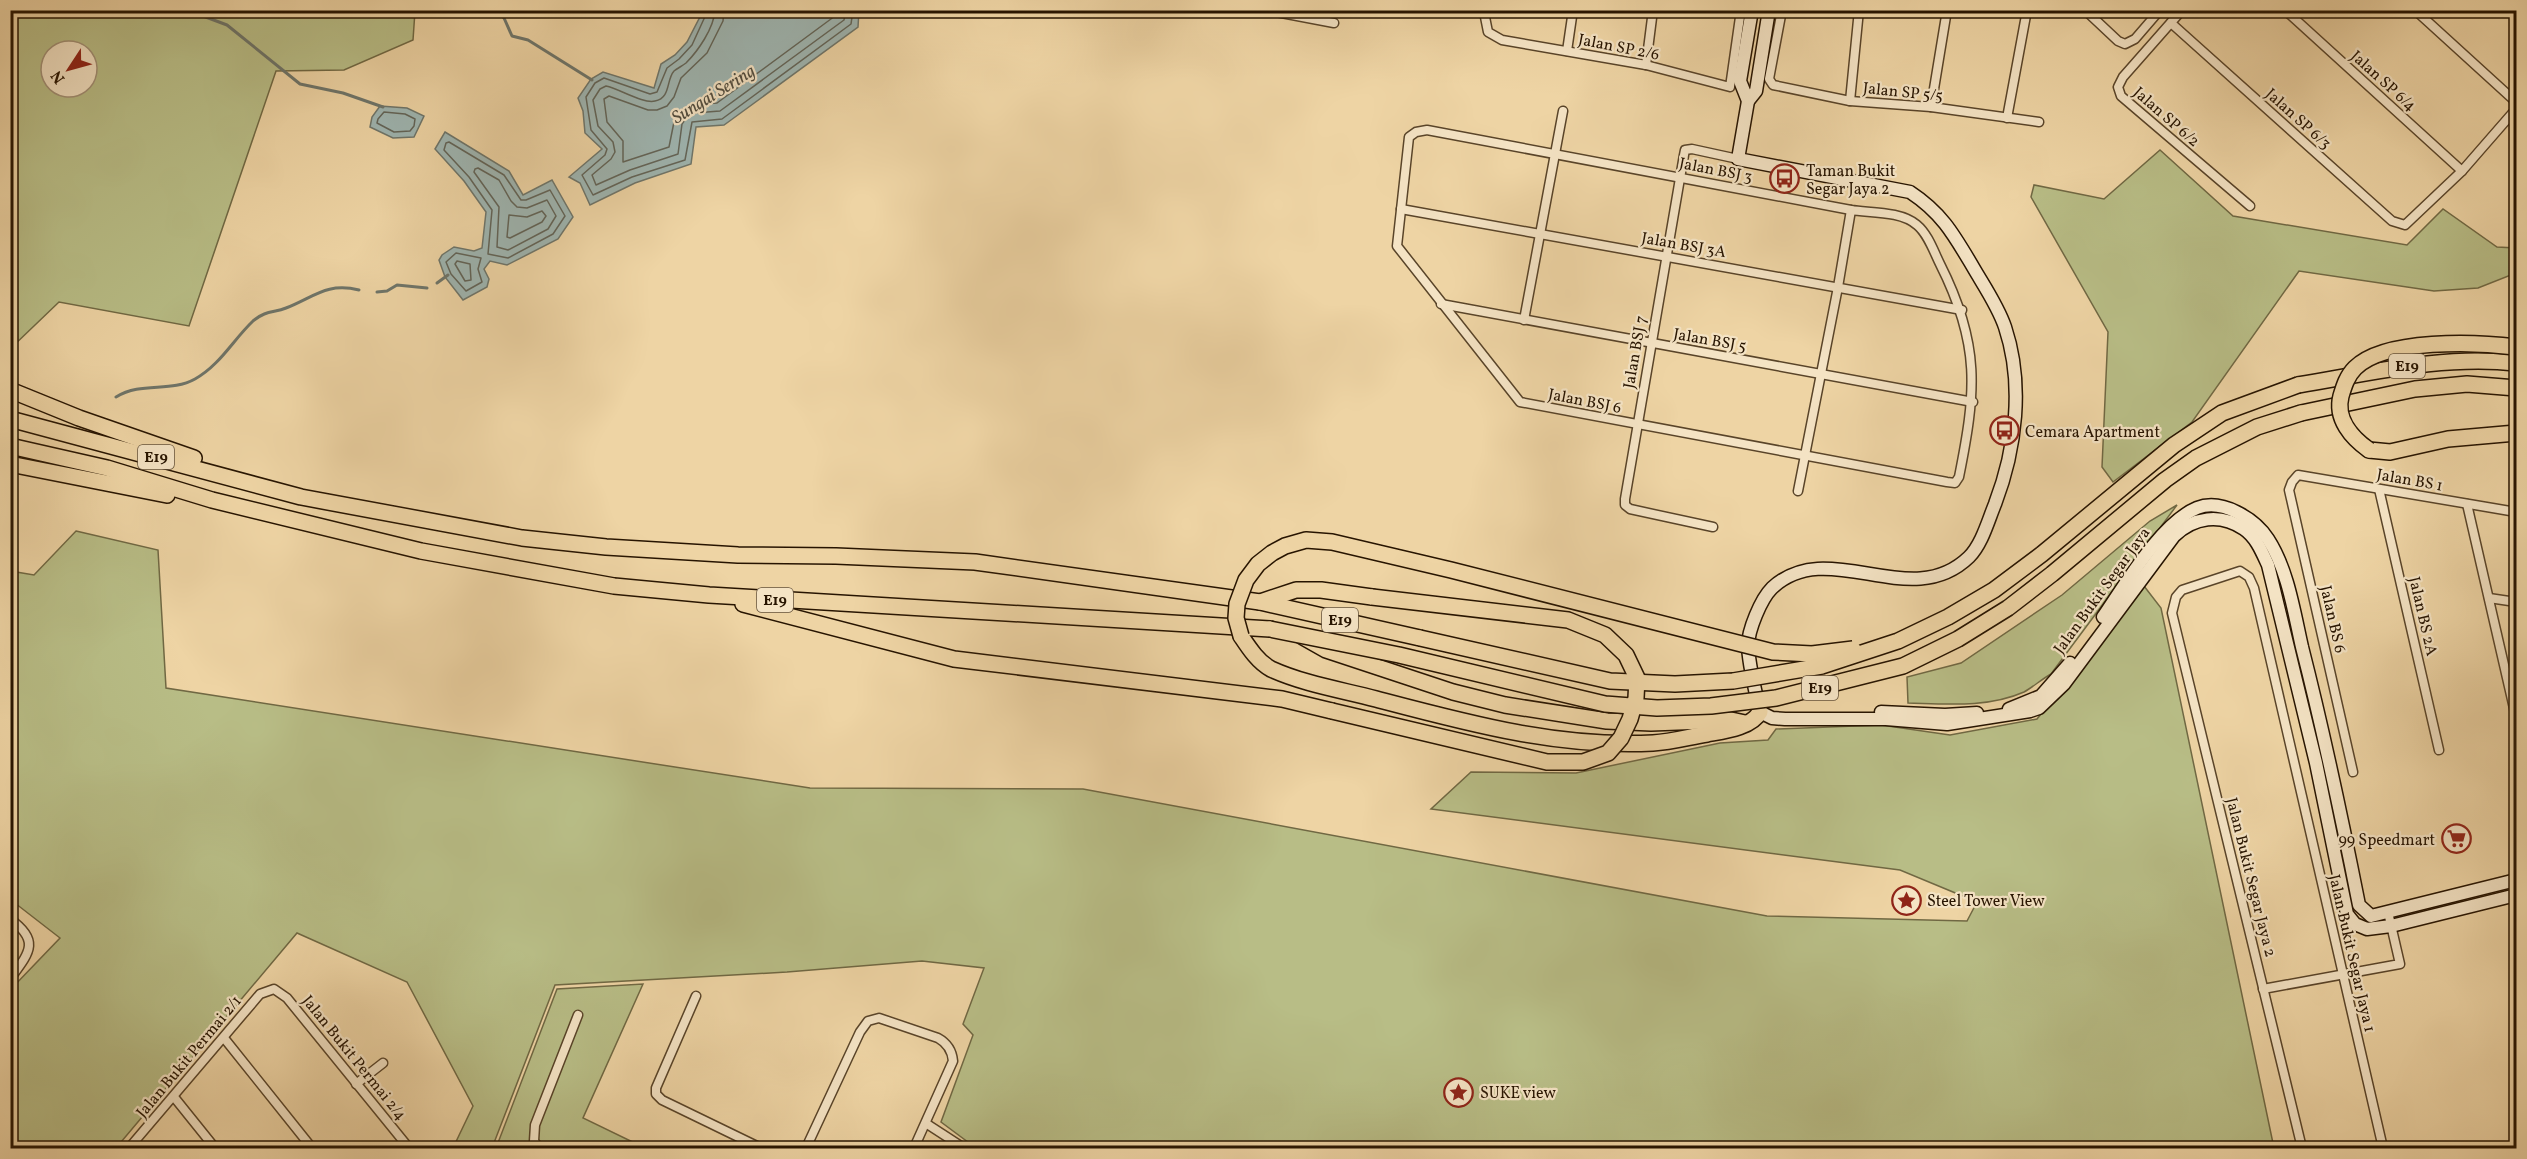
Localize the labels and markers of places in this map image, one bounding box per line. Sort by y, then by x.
place label: Taman Bukit Segar Jaya 2 [1806,161,1896,201]
bus stop icon: Taman Bukit Segar Jaya 2 [1769,163,1801,195]
bus stop icon: Cemara Apartment [1988,415,2020,447]
place label: Cemara Apartment [2025,422,2160,444]
supermarket icon: 99 Speedmart [2440,823,2472,855]
place label: 99 Speedmart [2338,830,2435,852]
place icon: Steel Tower View [1890,884,1922,916]
place label: Steel Tower View [1927,891,2045,913]
place icon: SUKE view [1443,1076,1475,1108]
place label: SUKE view [1480,1083,1557,1105]

